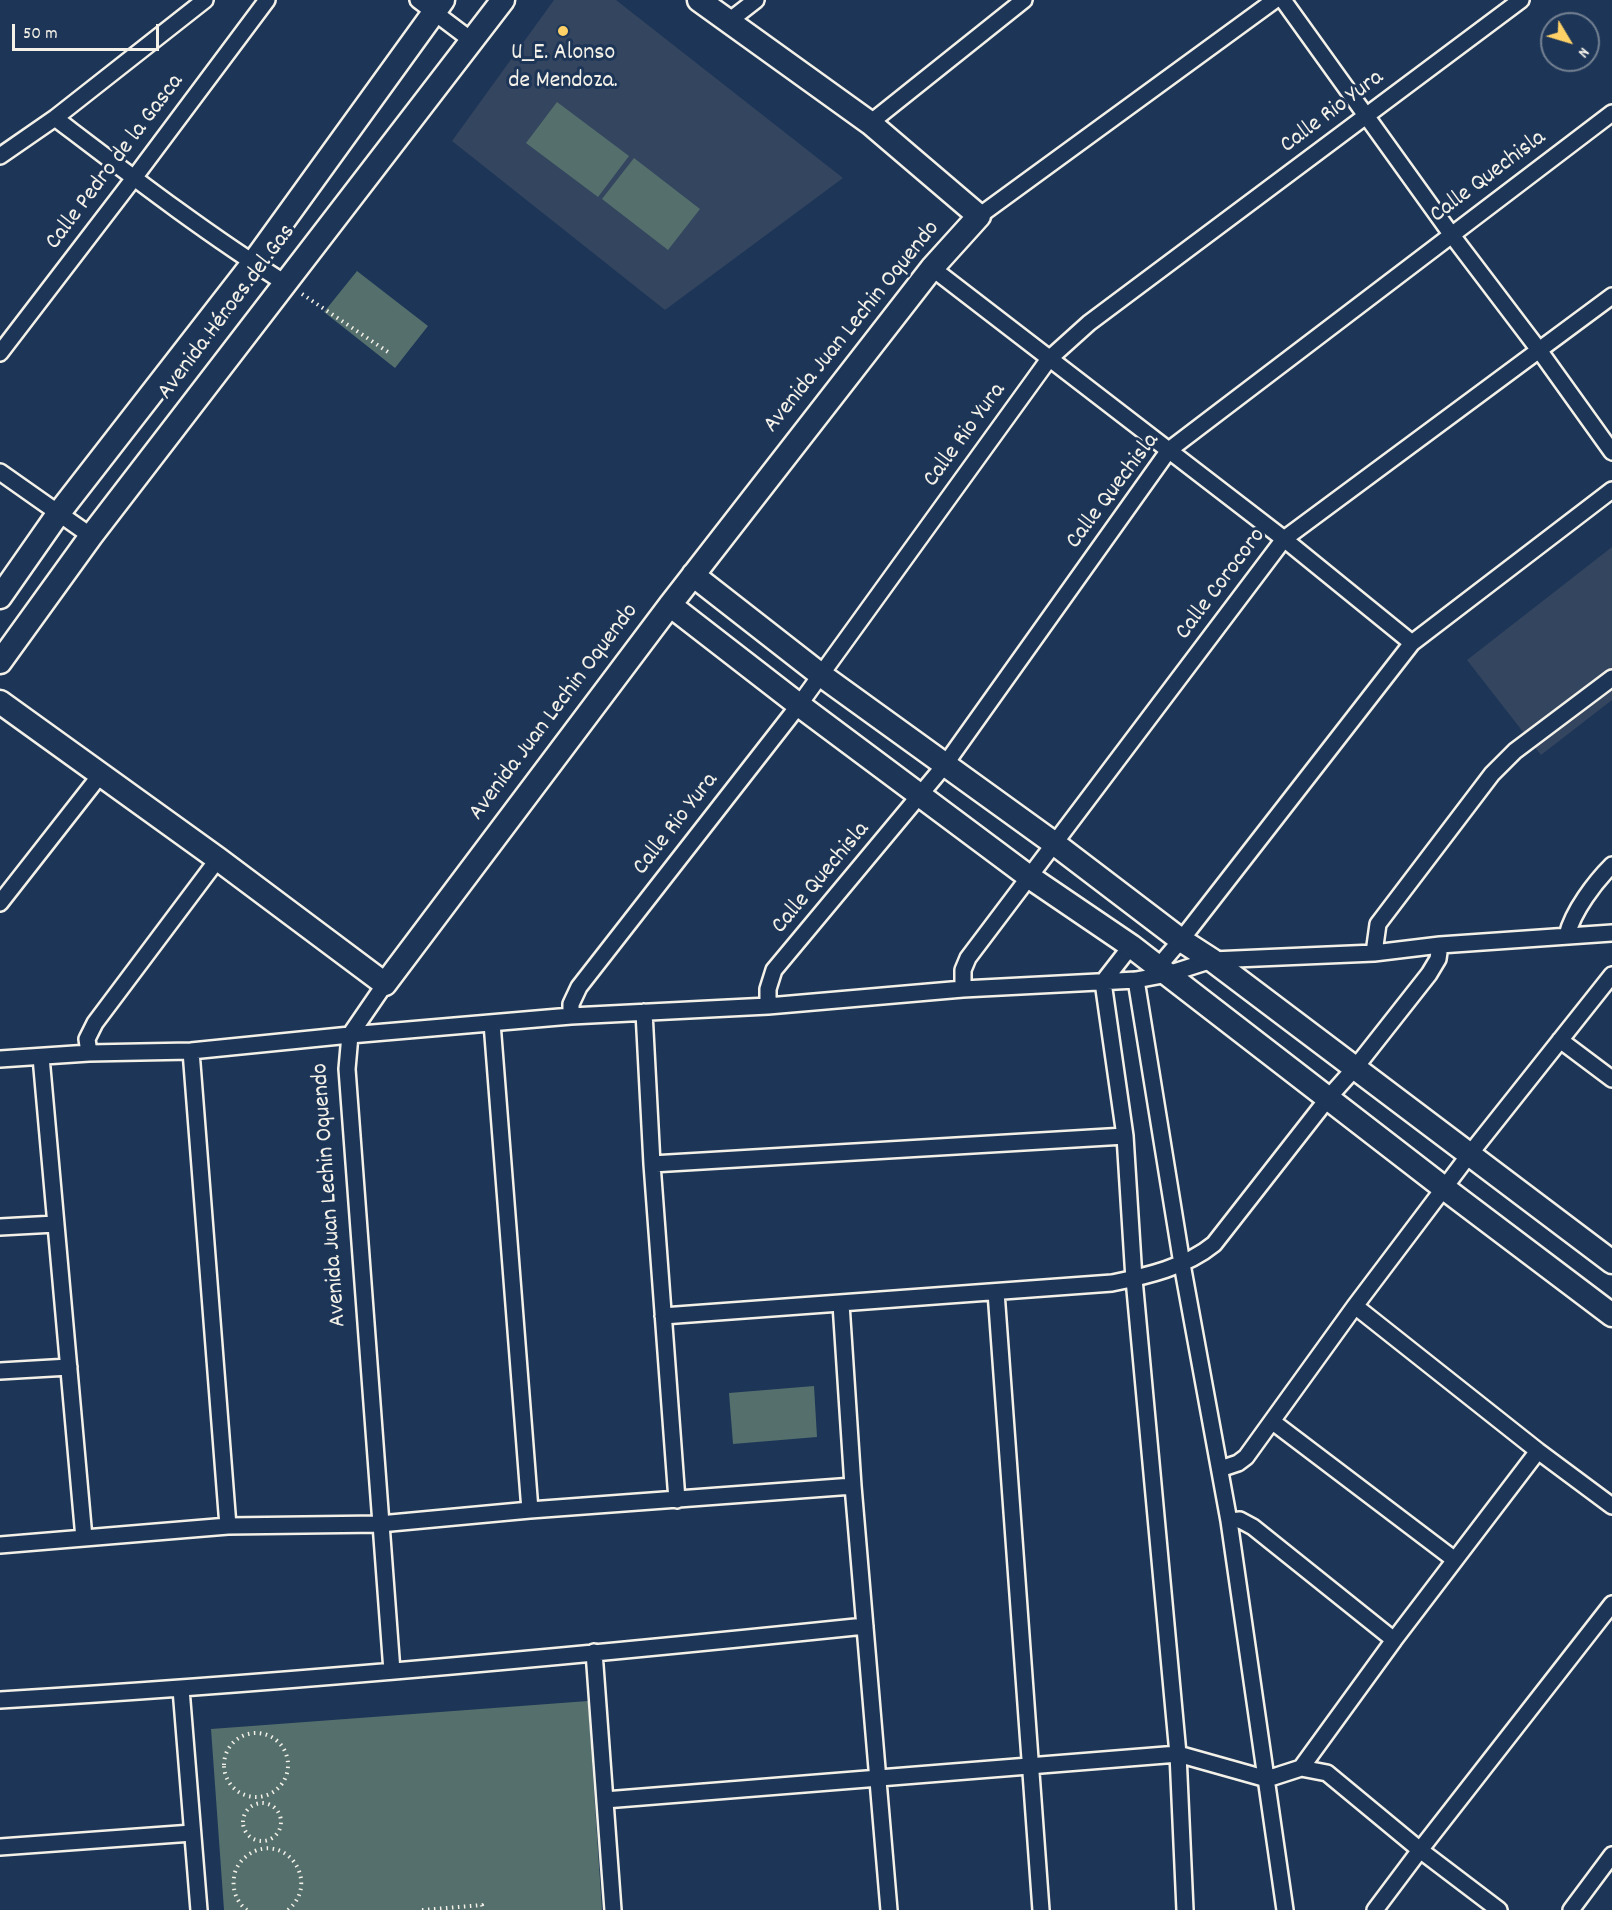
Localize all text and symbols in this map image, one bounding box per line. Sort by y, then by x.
scale bar [15,12,162,50]
north arrow [1540,12,1600,72]
text: 50 m [23,22,58,47]
marker: U_E. Alonso de Mendoza. [556,24,570,38]
place label: U_E. Alonso de Mendoza. [508,41,618,97]
text: N [1572,42,1594,62]
street label: Calle Rio Yura [1276,65,1390,161]
street label: Calle Pedro de la Gasca [41,69,191,257]
street label: Calle Quechisla [1425,125,1553,231]
street label: Avenida Juan Lechin Oquendo [759,216,947,440]
street label: Avenida Héroes del Gas [153,220,303,406]
street label: Calle Rio Yura [918,378,1014,494]
street label: Calle Quechisla [1061,428,1167,556]
street label: Calle Corocoro [1171,523,1273,647]
street label: Avenida Juan Lechin Oquendo [464,599,646,827]
street label: Calle Rio Yura [628,768,726,882]
street label: Calle Quechisla [767,817,877,941]
street label: Avenida Juan Lechin Oquendo [307,1062,355,1328]

